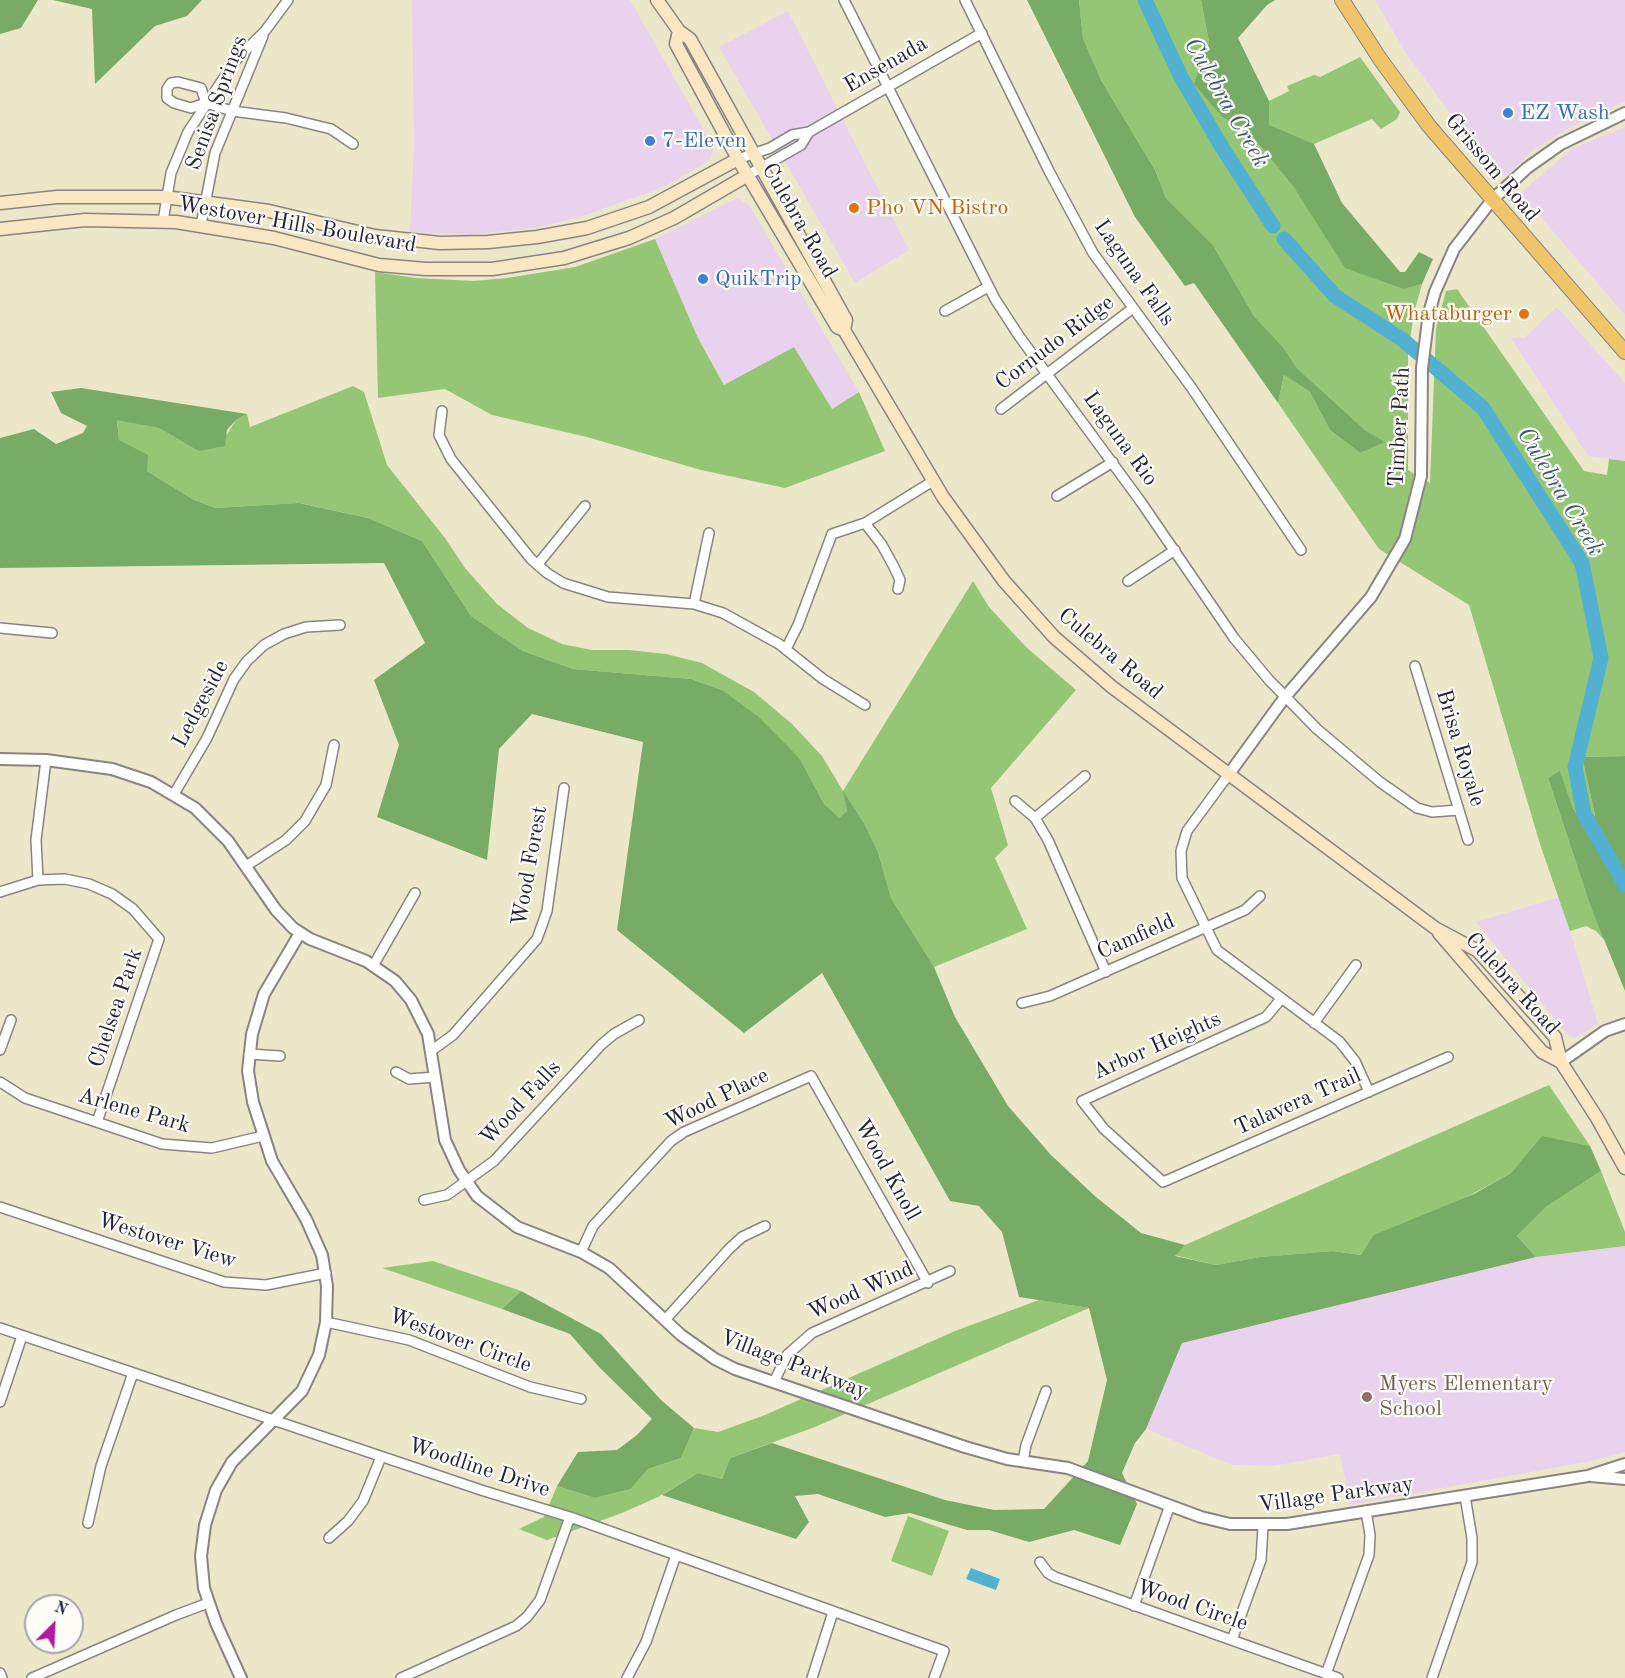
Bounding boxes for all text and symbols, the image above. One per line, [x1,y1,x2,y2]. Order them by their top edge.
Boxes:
street label: Ensenada [840,31,932,99]
street label: Senisa Springs [180,32,254,174]
water label: Culebra Creek [1177,33,1275,173]
place label: EZ Wash [1520,100,1610,126]
marker: EZ Wash [1501,106,1515,120]
street label: Grissom Road [1439,108,1545,228]
place label: 7-Eleven [662,128,747,154]
marker: 7-Eleven [643,134,657,148]
street label: Culebra Road [755,159,843,283]
street label: Westover Hills Boulevard [176,191,418,259]
place label: Pho VN Bistro [866,195,1008,221]
marker: Pho VN Bistro [847,201,861,215]
street label: Laguna Falls [1088,215,1180,331]
place label: QuikTrip [715,266,802,292]
marker: QuikTrip [696,272,710,286]
street label: Cornudo Ridge [990,290,1120,396]
place label: Whataburger [1384,301,1512,327]
marker: Whataburger [1517,307,1531,321]
street label: Timber Path [1384,366,1416,488]
street label: Laguna Rio [1077,386,1163,492]
water label: Culebra Creek [1510,422,1610,562]
street label: Culebra Road [1052,602,1168,706]
street label: Ledgeside [167,656,235,752]
street label: Brisa Royale [1430,686,1490,810]
street label: Wood Forest [506,804,554,928]
street label: Camfield [1093,908,1179,966]
street label: Culebra Road [1459,927,1565,1041]
street label: Chelsea Park [83,945,149,1071]
street label: Arbor Heights [1089,1006,1225,1086]
street label: Wood Falls [475,1055,567,1151]
street label: Talavera Trail [1231,1062,1365,1142]
street label: Wood Place [661,1063,773,1135]
street label: Arlene Park [75,1082,193,1140]
street label: Wood Knoll [848,1115,926,1225]
street label: Westover View [94,1207,240,1275]
street label: Wood Wind [804,1256,918,1326]
street label: Westover Circle [385,1303,535,1379]
street label: Village Parkway [716,1325,872,1405]
place label: Myers Elementary School [1379,1371,1553,1422]
marker: Myers Elementary School [1360,1390,1374,1404]
street label: Woodline Drive [405,1433,553,1503]
street label: Village Parkway [1257,1471,1415,1519]
street label: Wood Circle [1133,1575,1251,1637]
north arrow [24,1594,84,1654]
text: N [52,1600,69,1619]

